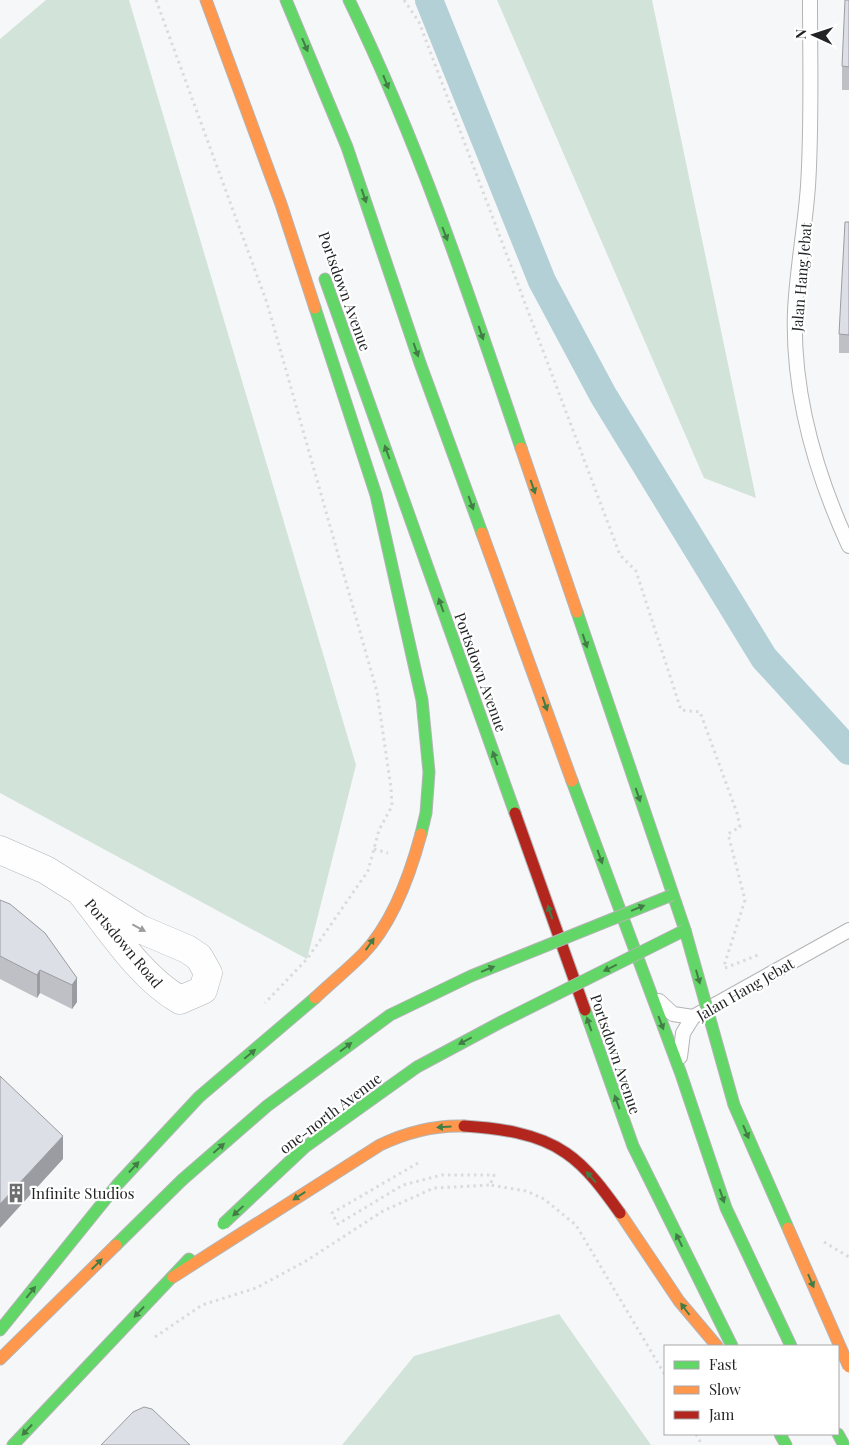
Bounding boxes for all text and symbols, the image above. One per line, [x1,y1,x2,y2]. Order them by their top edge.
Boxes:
north arrow [789,10,839,60]
text: N [791,29,810,40]
one-way arrow [301,38,309,52]
one-way arrow [382,75,390,90]
one-way arrow [361,189,368,204]
street label: Jalan Hang Jebat [786,221,816,333]
one-way arrow [442,226,449,241]
street label: Portsdown Avenue [314,229,376,353]
one-way arrow [477,326,485,341]
one-way arrow [413,343,420,358]
one-way arrow [383,444,391,459]
one-way arrow [530,480,538,495]
one-way arrow [467,496,475,511]
one-way arrow [437,597,445,612]
street label: Portsdown Avenue [450,610,512,734]
one-way arrow [582,633,590,648]
one-way arrow [541,697,549,712]
one-way arrow [491,751,499,766]
one-way arrow [634,787,642,802]
one-way arrow [596,850,604,865]
street label: Portsdown Road [81,894,167,992]
one-way arrow [546,904,553,919]
one-way arrow [631,904,646,912]
one-way arrow [132,924,146,932]
one-way arrow [365,937,375,951]
street label: Jalan Hang Jebat [692,953,798,1025]
one-way arrow [603,964,617,972]
one-way arrow [481,965,496,973]
one-way arrow [694,970,702,985]
street label: Portsdown Avenue [586,991,646,1117]
one-way arrow [657,1016,665,1030]
one-way arrow [585,1017,593,1032]
one-way arrow [458,1037,472,1045]
one-way arrow [339,1042,353,1052]
one-way arrow [244,1048,257,1059]
street label: one-north Avenue [275,1068,385,1158]
one-way arrow [613,1094,621,1109]
one-way arrow [435,1123,451,1131]
one-way arrow [742,1125,750,1139]
one-way arrow [213,1143,225,1154]
one-way arrow [128,1161,140,1173]
one-way arrow [585,1172,597,1184]
building icon: Infinite Studios [5,1182,27,1204]
place label: Infinite Studios [31,1183,135,1203]
one-way arrow [719,1188,726,1203]
one-way arrow [292,1191,306,1200]
one-way arrow [232,1205,244,1217]
one-way arrow [675,1233,683,1247]
one-way arrow [91,1258,103,1270]
one-way arrow [807,1274,815,1288]
one-way arrow [25,1286,36,1299]
one-way arrow [680,1302,690,1316]
one-way arrow [133,1306,145,1318]
legend [664,1345,839,1435]
text: Fast [709,1354,738,1374]
text: Slow [709,1379,741,1399]
text: Jam [708,1404,735,1424]
one-way arrow [21,1424,33,1436]

